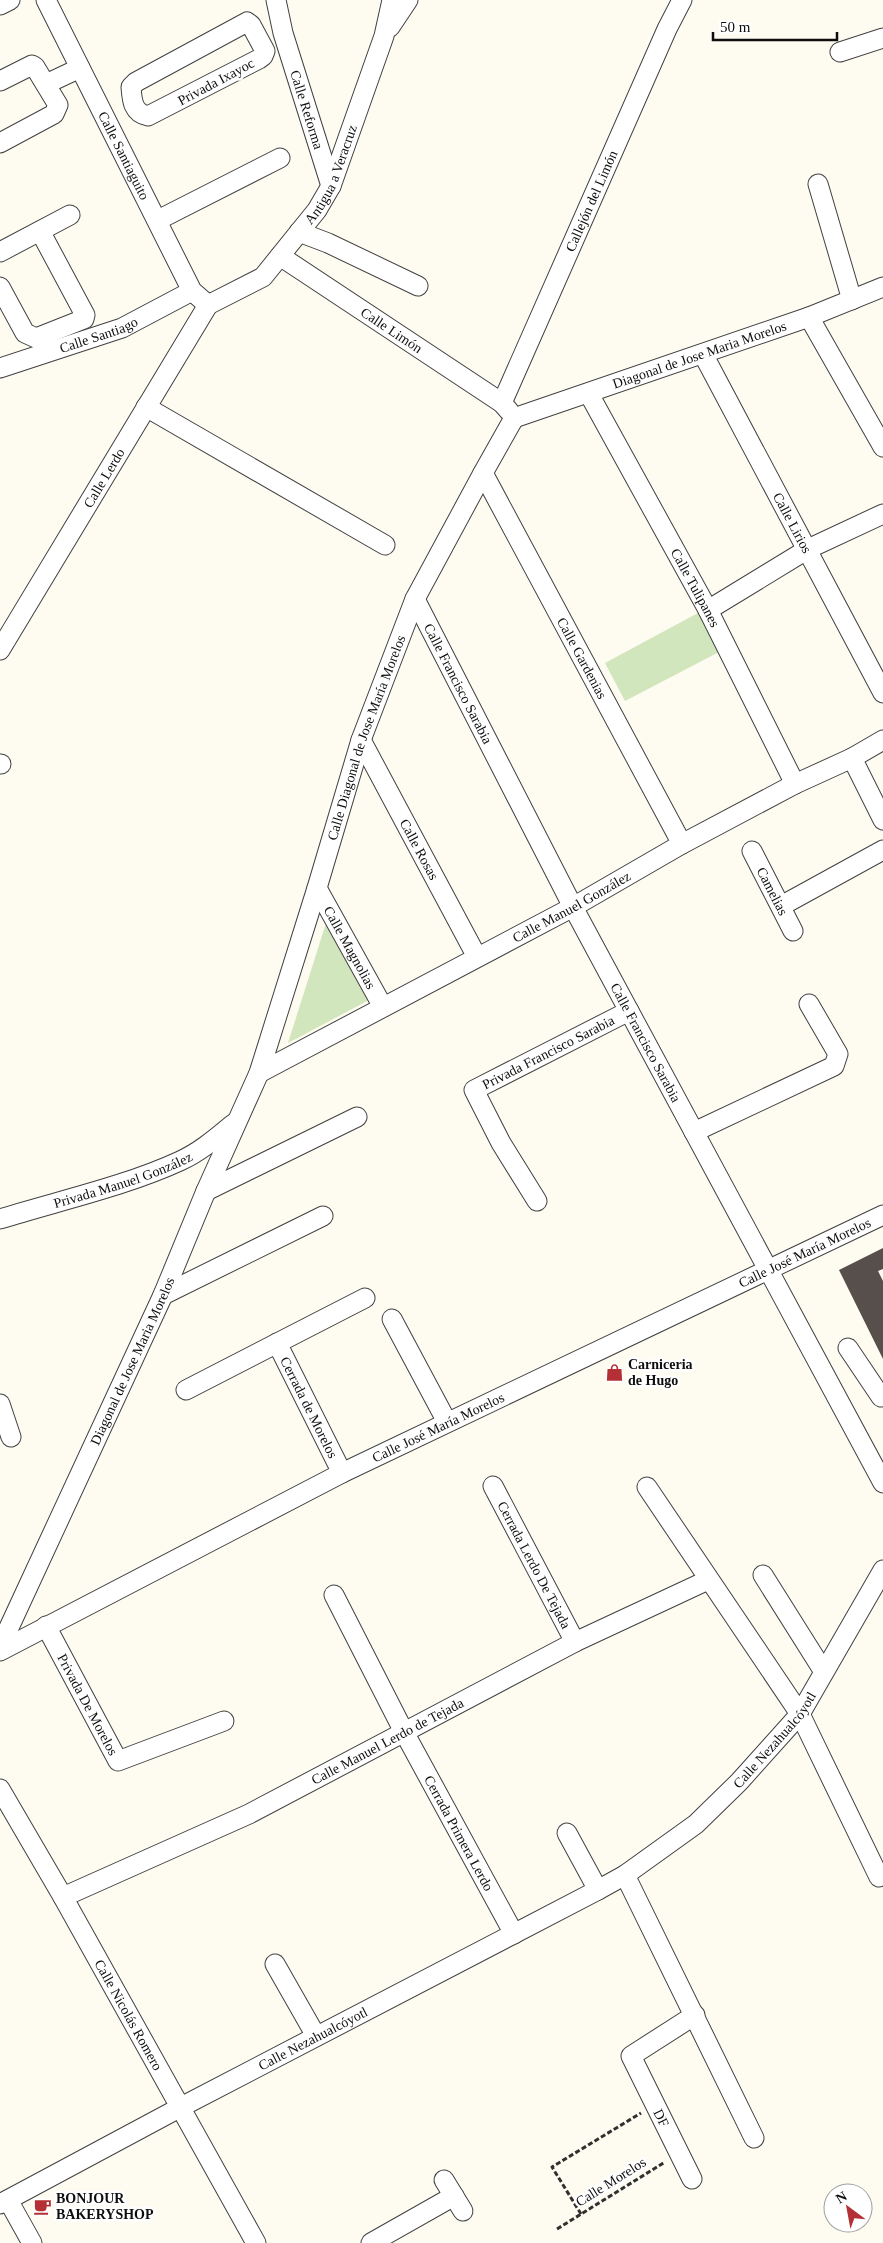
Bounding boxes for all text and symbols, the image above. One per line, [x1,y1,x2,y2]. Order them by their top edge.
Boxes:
scale bar [713,10,837,42]
text: 50 m [720,19,751,35]
street label: Privada Ixayoc [175,56,257,108]
street label: Calle Reforma [288,68,327,152]
street label: Calle Santiaguito [96,109,152,202]
street label: Antigua a Veracruz [301,123,360,227]
street label: Callejón del Limón [562,148,620,254]
street label: Calle Limón [358,304,425,356]
street label: Calle Santiago [57,314,140,356]
street label: Diagonal de Jose Maria Morelos [611,318,788,391]
street label: Calle Lerdo [80,446,127,510]
street label: Calle Lirios [770,490,815,556]
street label: Calle Tulipanes [668,546,723,630]
street label: Calle Gardenias [554,615,610,701]
street label: Calle Francisco Sarabia [421,621,496,747]
street label: Calle Diagonal de Jose María Morelos [324,633,408,842]
street label: Calle Rosas [397,816,442,882]
street label: Camelias [754,864,791,918]
street label: Calle Manuel González [510,868,633,945]
street label: Calle Magnolias [321,904,379,991]
street label: Calle Francisco Sarabia [608,980,684,1105]
street label: Privada Francisco Sarabia [480,1012,617,1092]
street label: Privada Manuel González [52,1149,195,1211]
street label: Calle José María Morelos [736,1215,873,1290]
street label: Diagonal de Jose Maria Morelos [87,1275,177,1447]
street label: Cerrada de Morelos [278,1354,341,1461]
place label: Carniceria de Hugo [628,1357,693,1388]
shop icon: Carniceria de Hugo [604,1362,624,1382]
street label: Calle José María Morelos [370,1389,506,1465]
street label: Cerrada Lerdo De Tejada [495,1499,574,1632]
street label: Privada De Morelos [55,1651,121,1758]
street label: Calle Nezahualcóyotl [730,1689,819,1791]
street label: Calle Manuel Lerdo de Tejada [309,1694,467,1787]
street label: Cerrada Primera Lerdo [422,1773,497,1893]
street label: Calle Nicolás Romero [92,1957,166,2073]
street label: Calle Nezahualcóyotl [256,2004,370,2073]
street label: DF [650,2107,672,2130]
street label: Calle Morelos [573,2155,649,2209]
north arrow [823,2183,873,2233]
text: N [833,2188,850,2206]
place label: BONJOUR BAKERYSHOP [56,2191,154,2222]
cafe icon: BONJOUR BAKERYSHOP [32,2196,52,2216]

